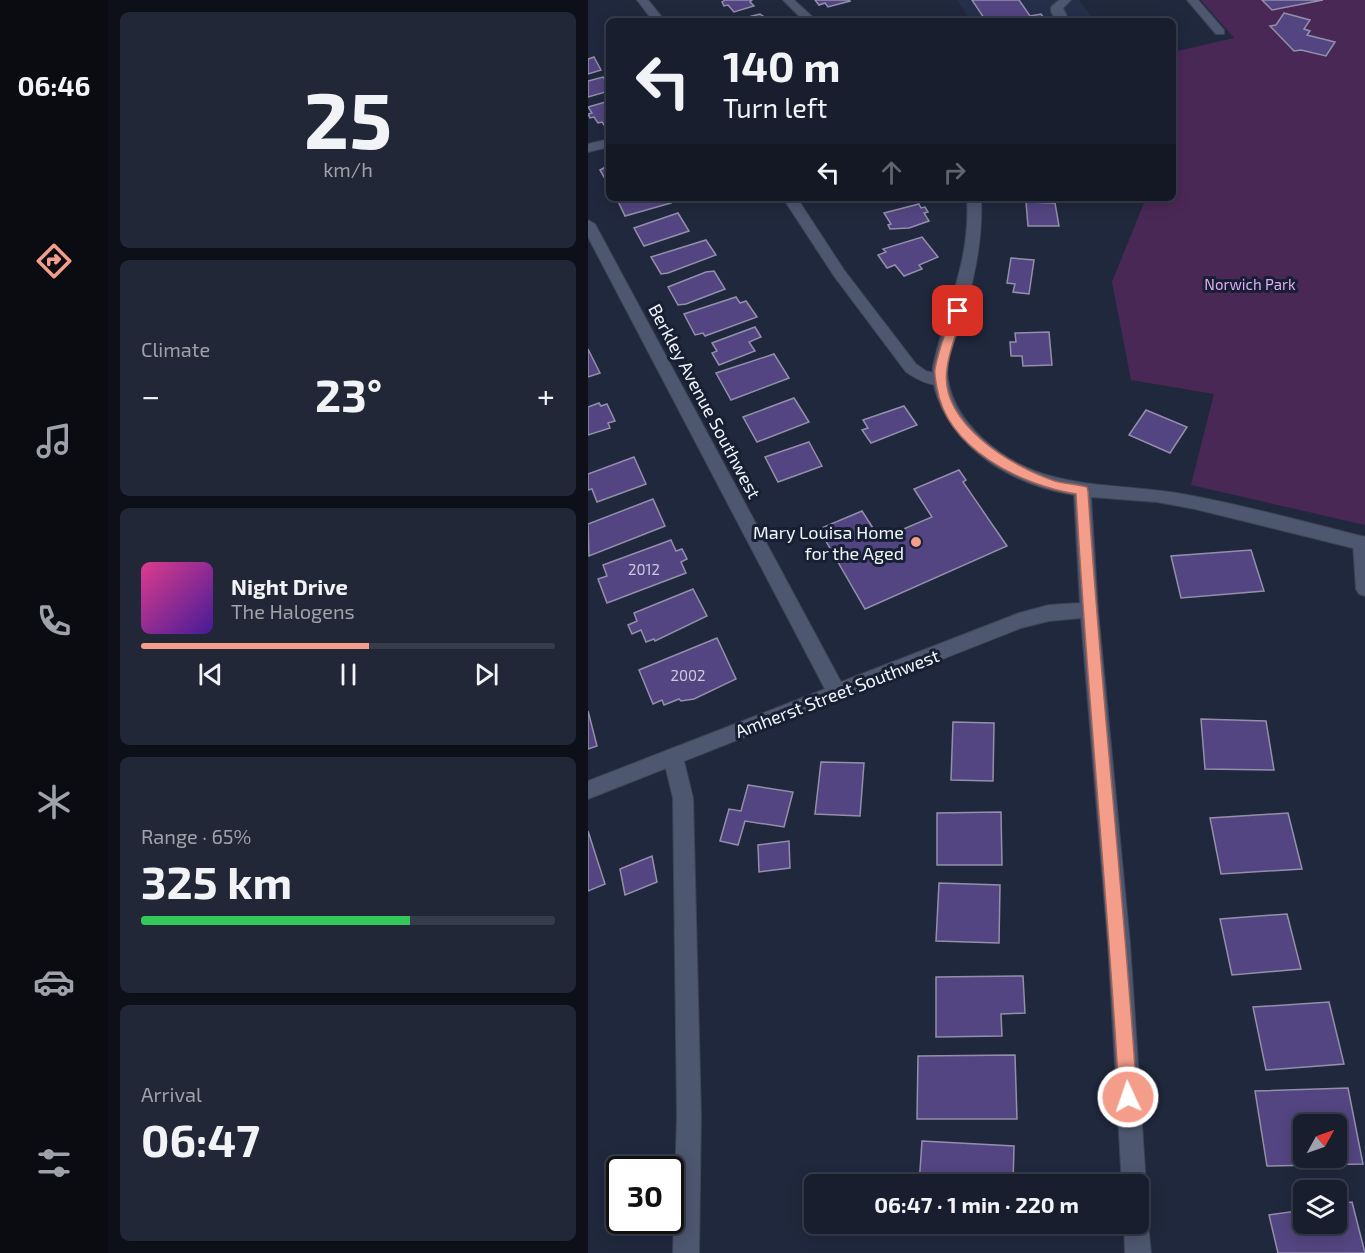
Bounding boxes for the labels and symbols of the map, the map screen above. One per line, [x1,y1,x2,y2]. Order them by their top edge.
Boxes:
park label: Norwich Park [1204,275,1296,293]
pin [932,285,983,336]
street label: Berkley Avenue Southwest [644,300,766,502]
place label: Mary Louisa Home for the Aged [753,521,904,564]
marker: Mary Louisa Home for the Aged [909,535,923,549]
house number: 2012 [628,560,660,578]
street label: Amherst Street Southwest [732,644,942,742]
house number: 2002 [671,666,705,684]
position arrow [1096,1065,1160,1129]
north arrow [1293,1114,1347,1168]
speed limit sign: 30 [606,1156,684,1234]

